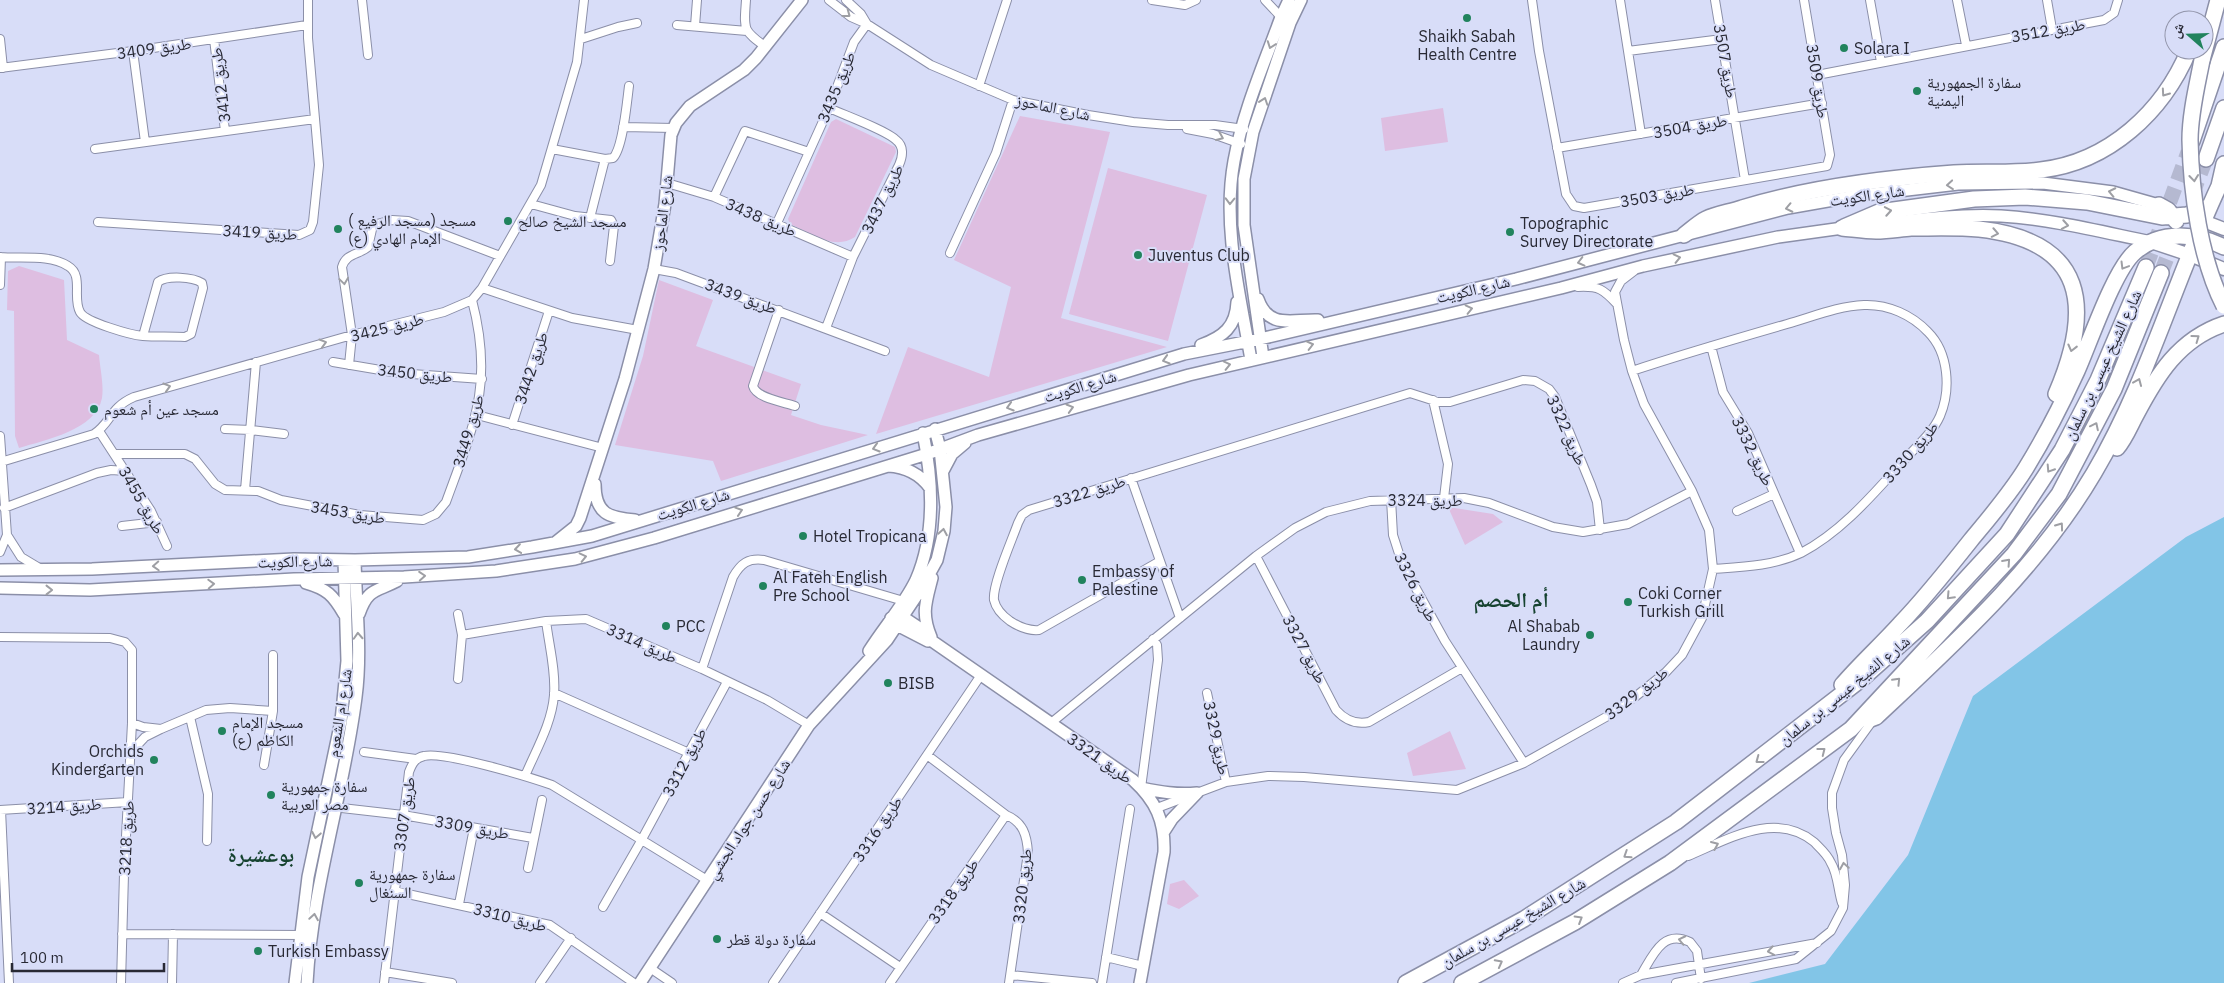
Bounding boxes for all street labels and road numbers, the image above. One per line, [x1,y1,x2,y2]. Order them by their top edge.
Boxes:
street label: طريق 3512 [2009,14,2087,47]
street label: طريق 3507 [1709,22,1742,100]
street label: طريق 3409 [115,33,193,64]
street label: طريق 3509 [1801,42,1834,120]
street label: طريق 3412 [206,46,235,123]
street label: طريق 3435 [813,48,860,126]
street label: شارع الماحوز [1013,89,1092,126]
street label: طريق 3504 [1651,110,1729,143]
street label: طريق 3437 [857,161,908,238]
street label: شارع الماحوز [647,174,678,253]
street label: طريق 3503 [1618,179,1696,212]
street label: شارع الكويت [1829,180,1906,211]
street label: طريق 3438 [722,193,799,242]
street label: طريق 3419 [222,220,298,245]
street label: شارع الكويت [1434,271,1512,308]
street label: طريق 3439 [702,274,780,319]
street label: شارع الشيخ عيسى بن سلمان [2058,287,2147,444]
street label: طريق 3425 [348,308,426,347]
street label: طريق 3442 [510,329,553,407]
street label: طريق 3450 [377,359,453,388]
street label: شارع الكويت [1041,366,1119,407]
street label: طريق 3449 [448,392,489,470]
street label: طريق 3322 [1542,392,1591,469]
street label: طريق 3332 [1727,413,1778,490]
street label: طريق 3330 [1878,417,1943,488]
street label: طريق 3455 [114,463,169,538]
street label: طريق 3322 [1050,470,1128,512]
street label: شارع الكويت [654,484,732,525]
street label: طريق 3324 [1388,490,1462,511]
street label: طريق 3453 [309,496,387,529]
street label: طريق 3326 [1389,549,1442,625]
street label: شارع الكويت [257,550,333,573]
street label: طريق 3327 [1278,611,1331,687]
street label: طريق 3314 [603,619,680,668]
street label: شارع الشيخ عيسى بن سلمان [1774,631,1914,750]
street label: طريق 3329 [1600,662,1672,725]
street label: شارع ام الشعوم [322,667,357,759]
street label: طريق 3329 [1198,699,1235,777]
street label: طريق 3312 [658,724,711,800]
street label: طريق 3321 [1063,728,1136,789]
street label: شارع حسن جواد الجشي [702,755,797,885]
street label: طريق 3307 [389,775,420,853]
street label: طريق 3316 [848,792,907,866]
street label: طريق 3214 [26,793,102,820]
street label: طريق 3218 [114,800,139,876]
street label: طريق 3309 [433,811,511,844]
street label: طريق 3320 [1008,848,1037,924]
street label: طريق 3318 [923,855,984,928]
street label: شارع الشيخ عيسى بن سلمان [1437,872,1589,972]
street label: طريق 3310 [471,898,549,937]

